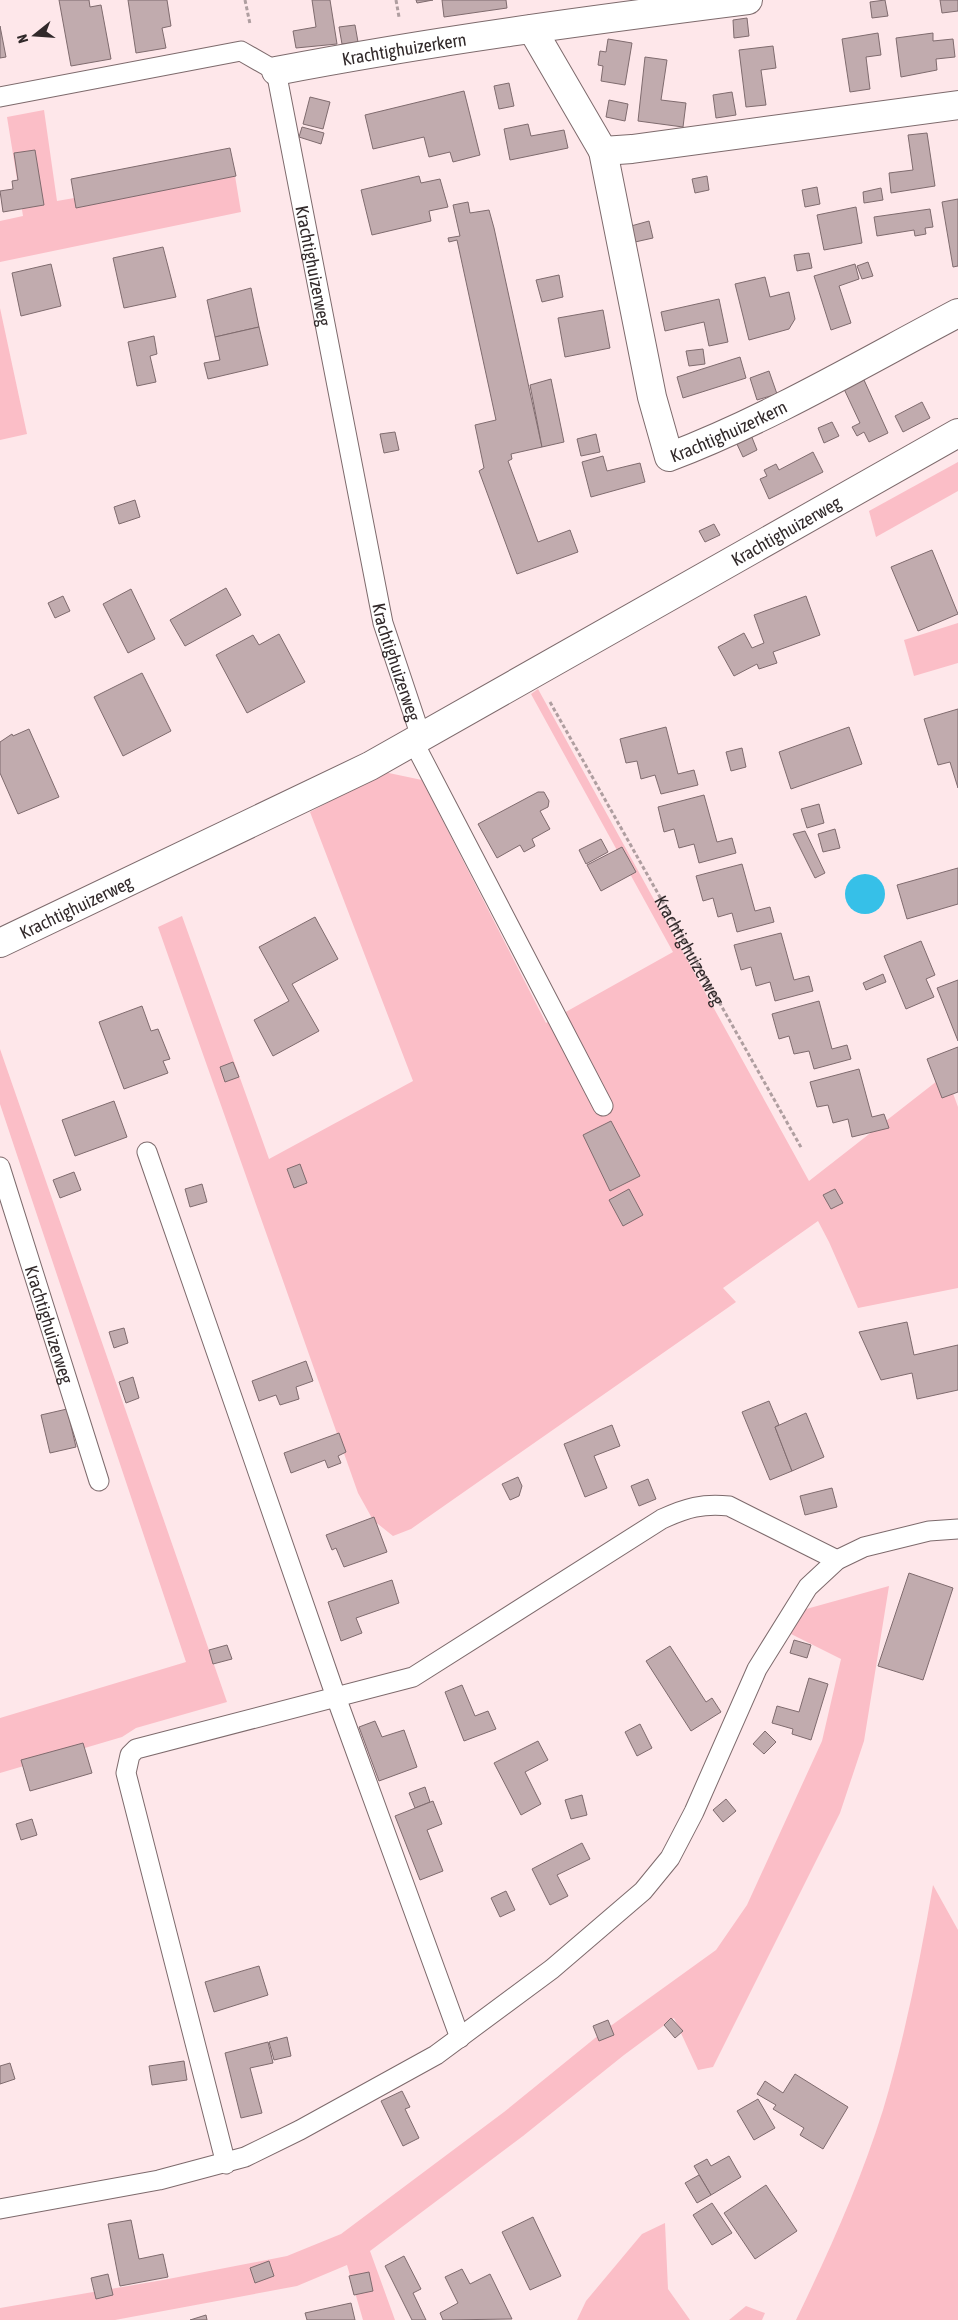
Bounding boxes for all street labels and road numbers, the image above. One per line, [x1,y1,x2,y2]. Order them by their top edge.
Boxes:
street label: Krachtighuizerkern [340,28,468,69]
street label: Krachtighuizerweg [292,204,336,328]
street label: Krachtighuizerkern [667,395,790,466]
street label: Krachtighuizerweg [727,491,845,570]
street label: Krachtighuizerweg [369,601,425,724]
street label: Krachtighuizerweg [16,871,136,943]
street label: Krachtighuizerweg [651,892,729,1009]
street label: Krachtighuizerweg [21,1263,78,1386]

